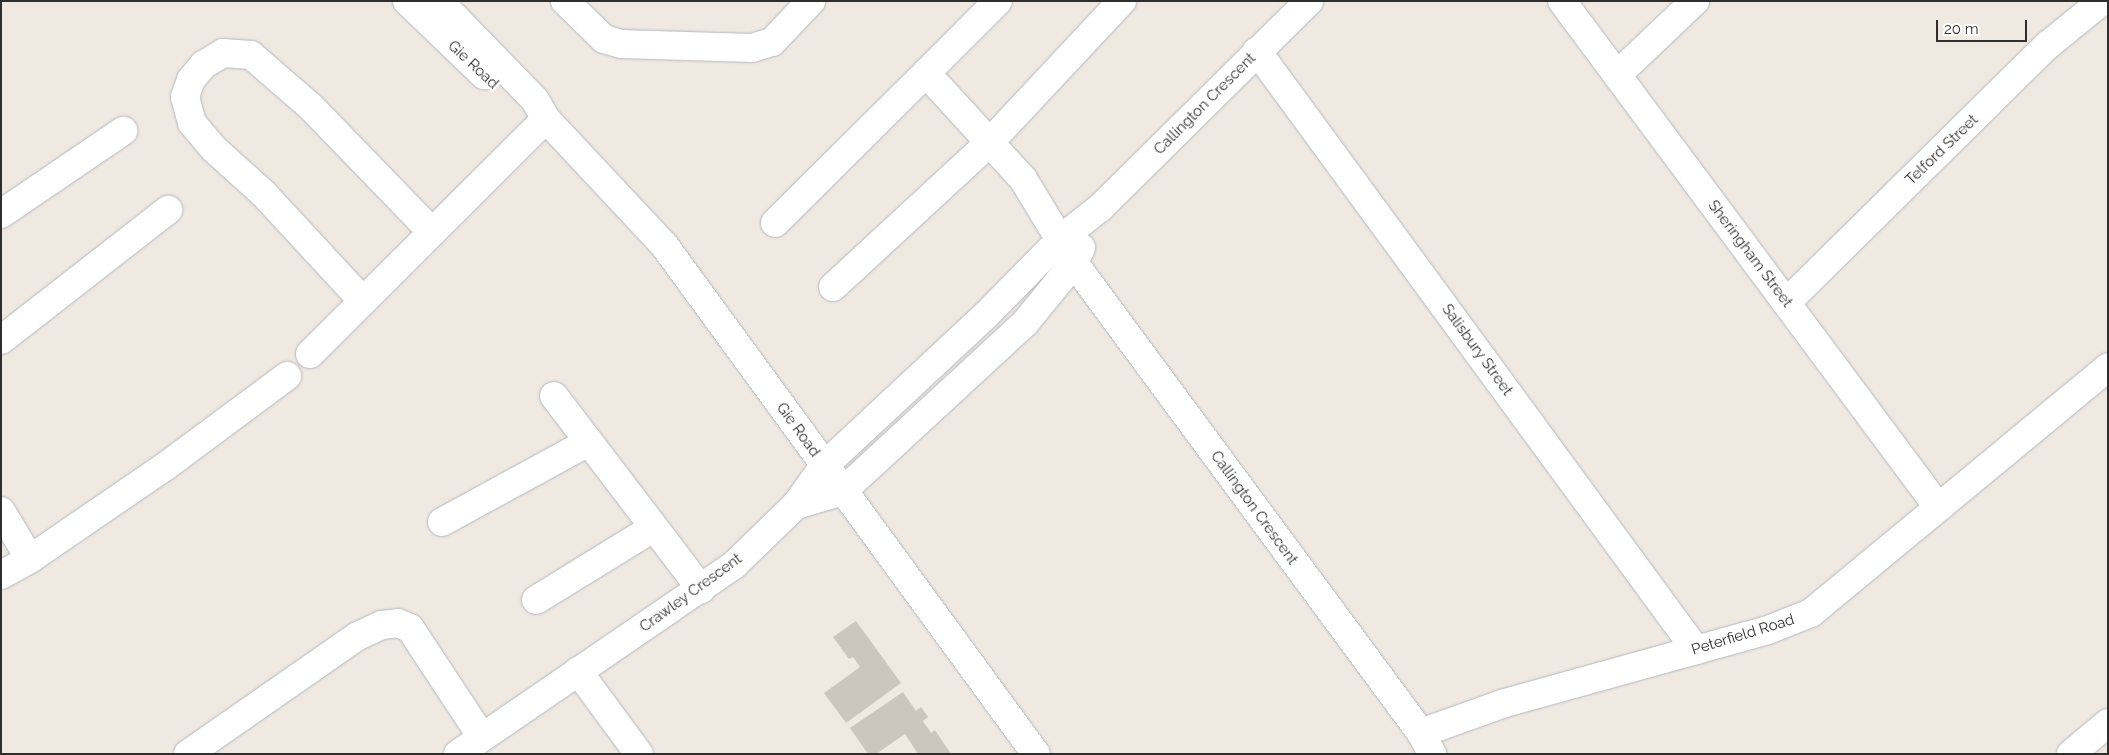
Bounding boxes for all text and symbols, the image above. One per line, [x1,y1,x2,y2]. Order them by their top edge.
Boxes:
scale bar [1939,10,2030,42]
text: 20 m [1944,20,1979,38]
street label: Gie Road [444,37,502,93]
street label: Callington Crescent [1150,49,1260,159]
street label: Telford Street [1902,111,1982,189]
street label: Sheringham Street [1704,197,1796,311]
street label: Salisbury Street [1438,301,1516,399]
street label: Gie Road [772,399,824,461]
street label: Callington Crescent [1207,448,1301,568]
street label: Crawley Crescent [636,550,746,636]
street label: Peterfield Road [1689,611,1797,659]

